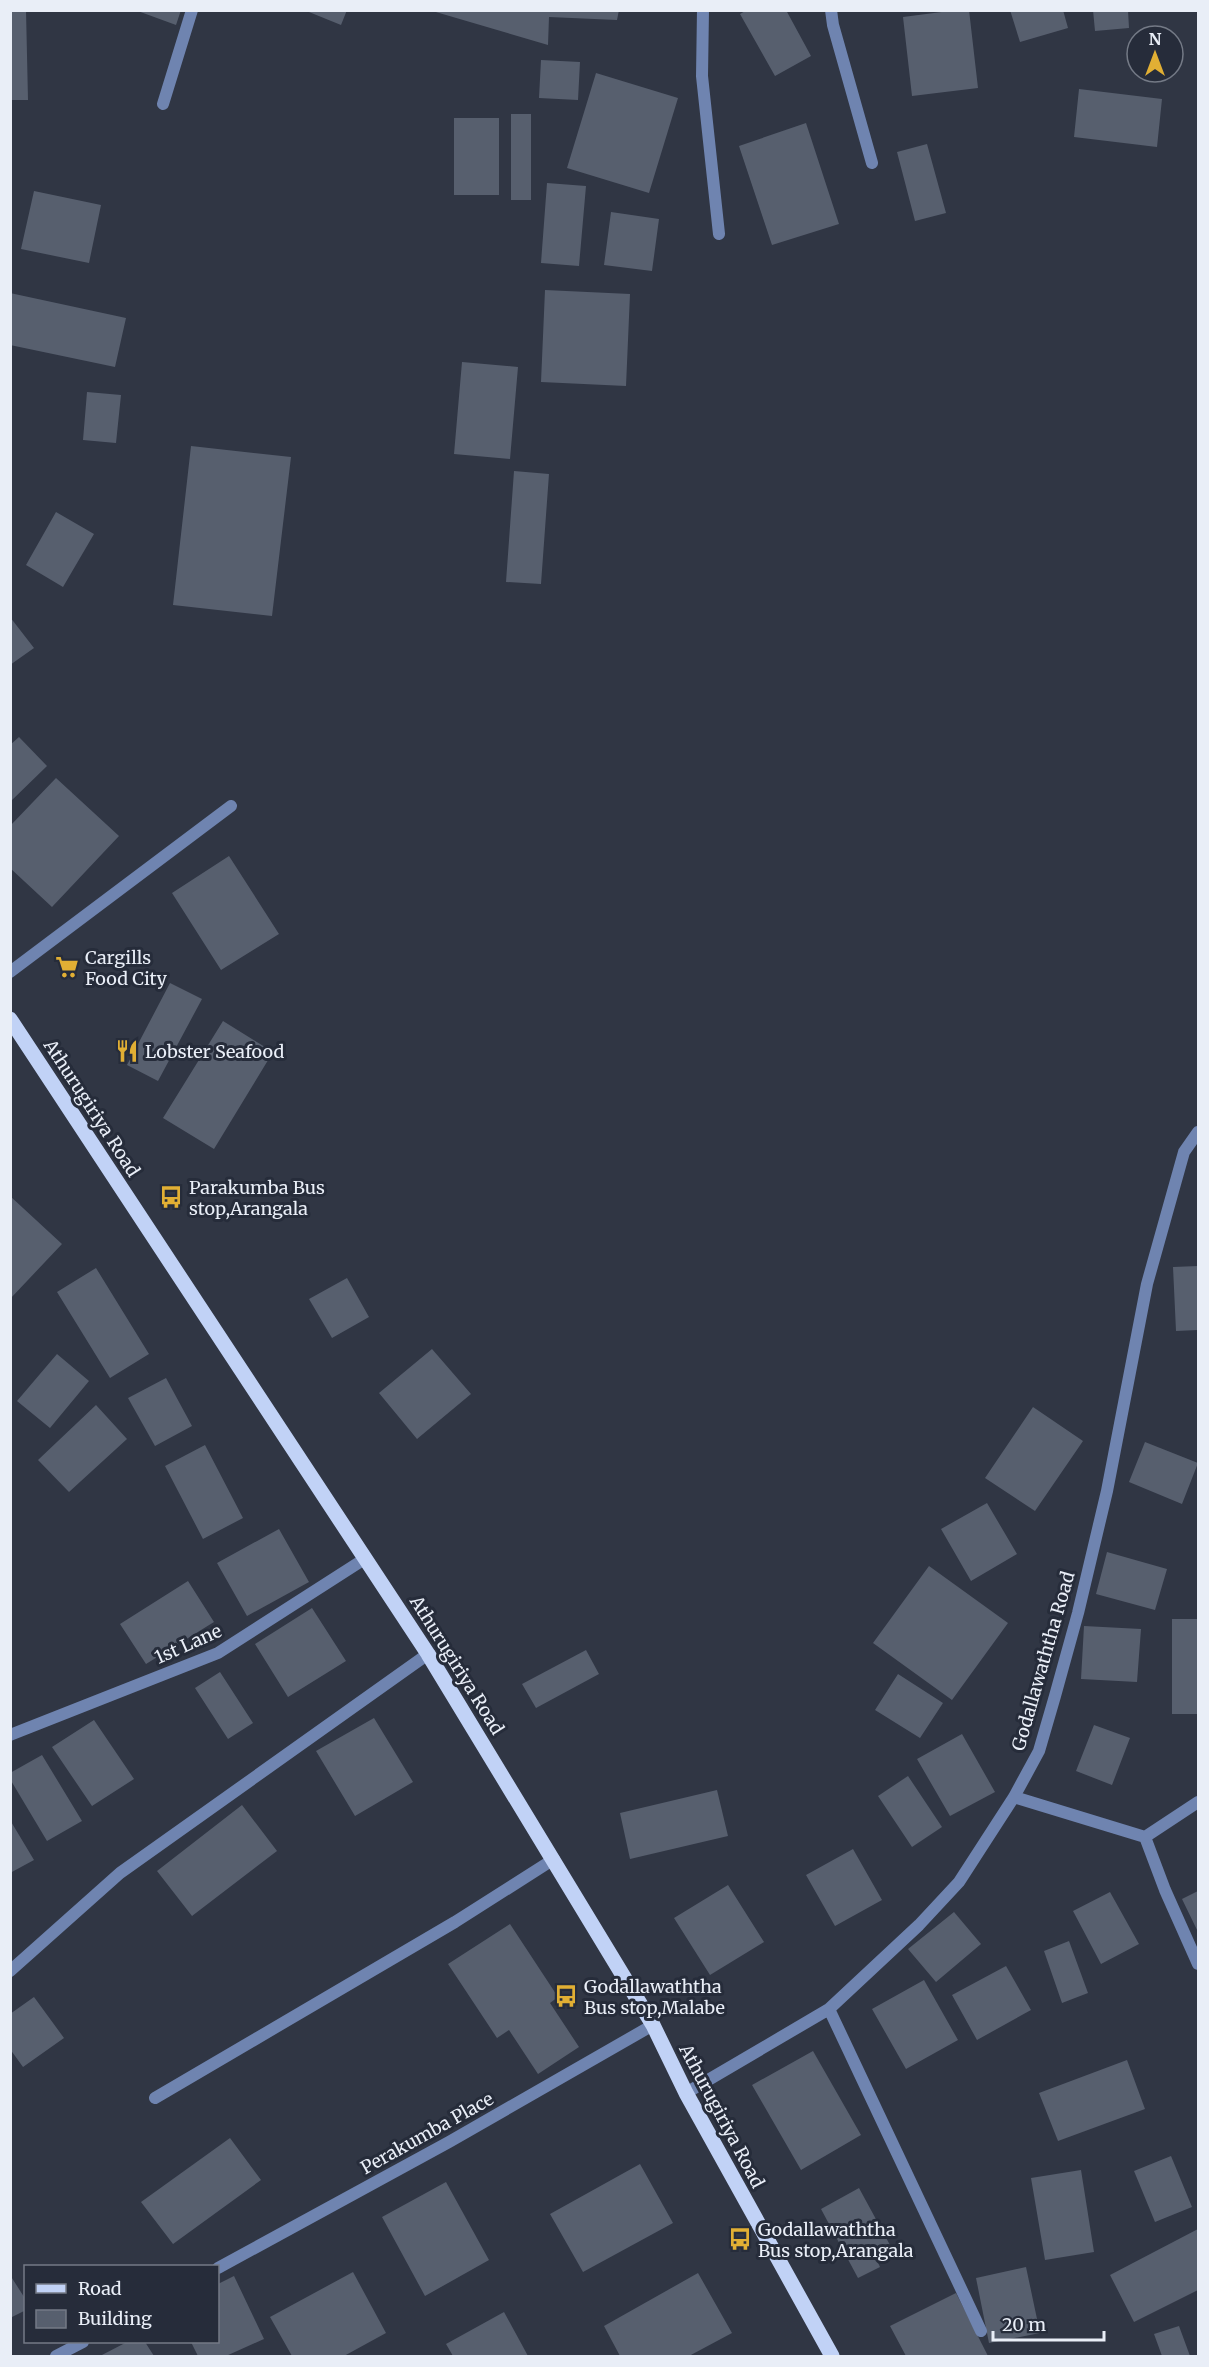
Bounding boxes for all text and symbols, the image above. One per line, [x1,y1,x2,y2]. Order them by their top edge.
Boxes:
north arrow [1125,24,1185,84]
text: N [1149,29,1162,49]
place label: Cargills Food City [85,946,168,990]
supermarket icon: Cargills Food City [54,954,80,980]
street label: Athurugiriya Road [38,1034,145,1181]
restaurant icon: Lobster Seafood [114,1038,140,1064]
place label: Lobster Seafood [145,1040,284,1063]
place label: Parakumba Bus stop,Arangala [189,1176,325,1220]
bus stop icon: Parakumba Bus stop,Arangala [158,1184,184,1210]
street label: Godallawaththa Road [1006,1569,1080,1753]
street label: Athurugiriya Road [404,1590,509,1739]
street label: 1st Lane [151,1619,225,1669]
place label: Godallawaththa Bus stop,Malabe [584,1975,725,2019]
bus stop icon: Godallawaththa Bus stop,Malabe [553,1983,579,2009]
street label: Athurugiriya Road [674,2039,770,2192]
street label: Perakumba Place [357,2087,497,2179]
place label: Godallawaththa Bus stop,Arangala [758,2218,914,2262]
bus stop icon: Godallawaththa Bus stop,Arangala [727,2226,753,2252]
legend [24,2265,219,2343]
text: Road [78,2277,122,2300]
scale bar [993,2304,1104,2342]
text: Building [78,2307,152,2330]
text: 20 m [1002,2313,1046,2336]

